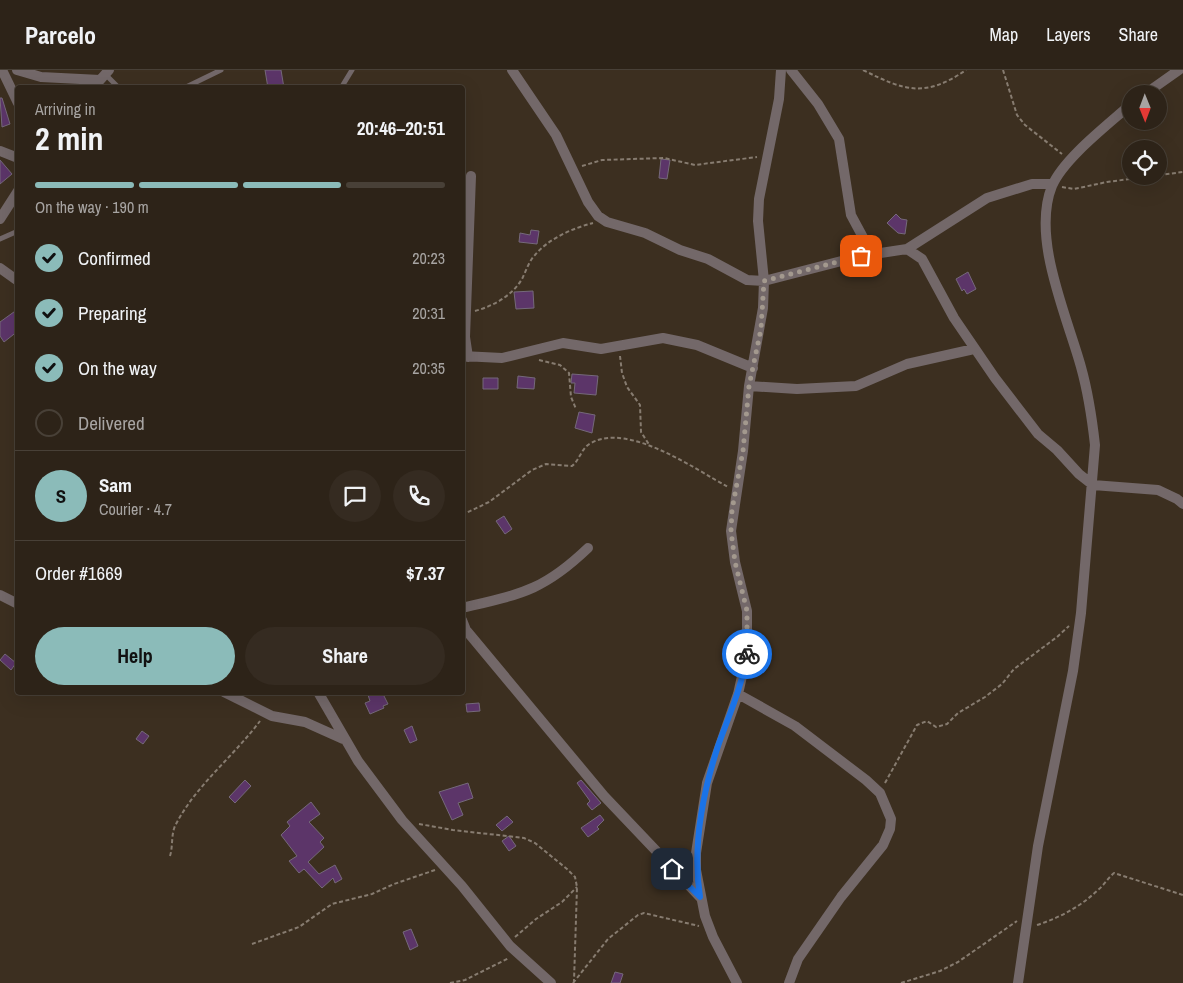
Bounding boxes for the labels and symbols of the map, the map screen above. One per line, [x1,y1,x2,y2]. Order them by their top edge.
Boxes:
north arrow [1122,85,1168,130]
pin [840,235,882,277]
courier [722,629,772,679]
pin [651,848,693,890]

